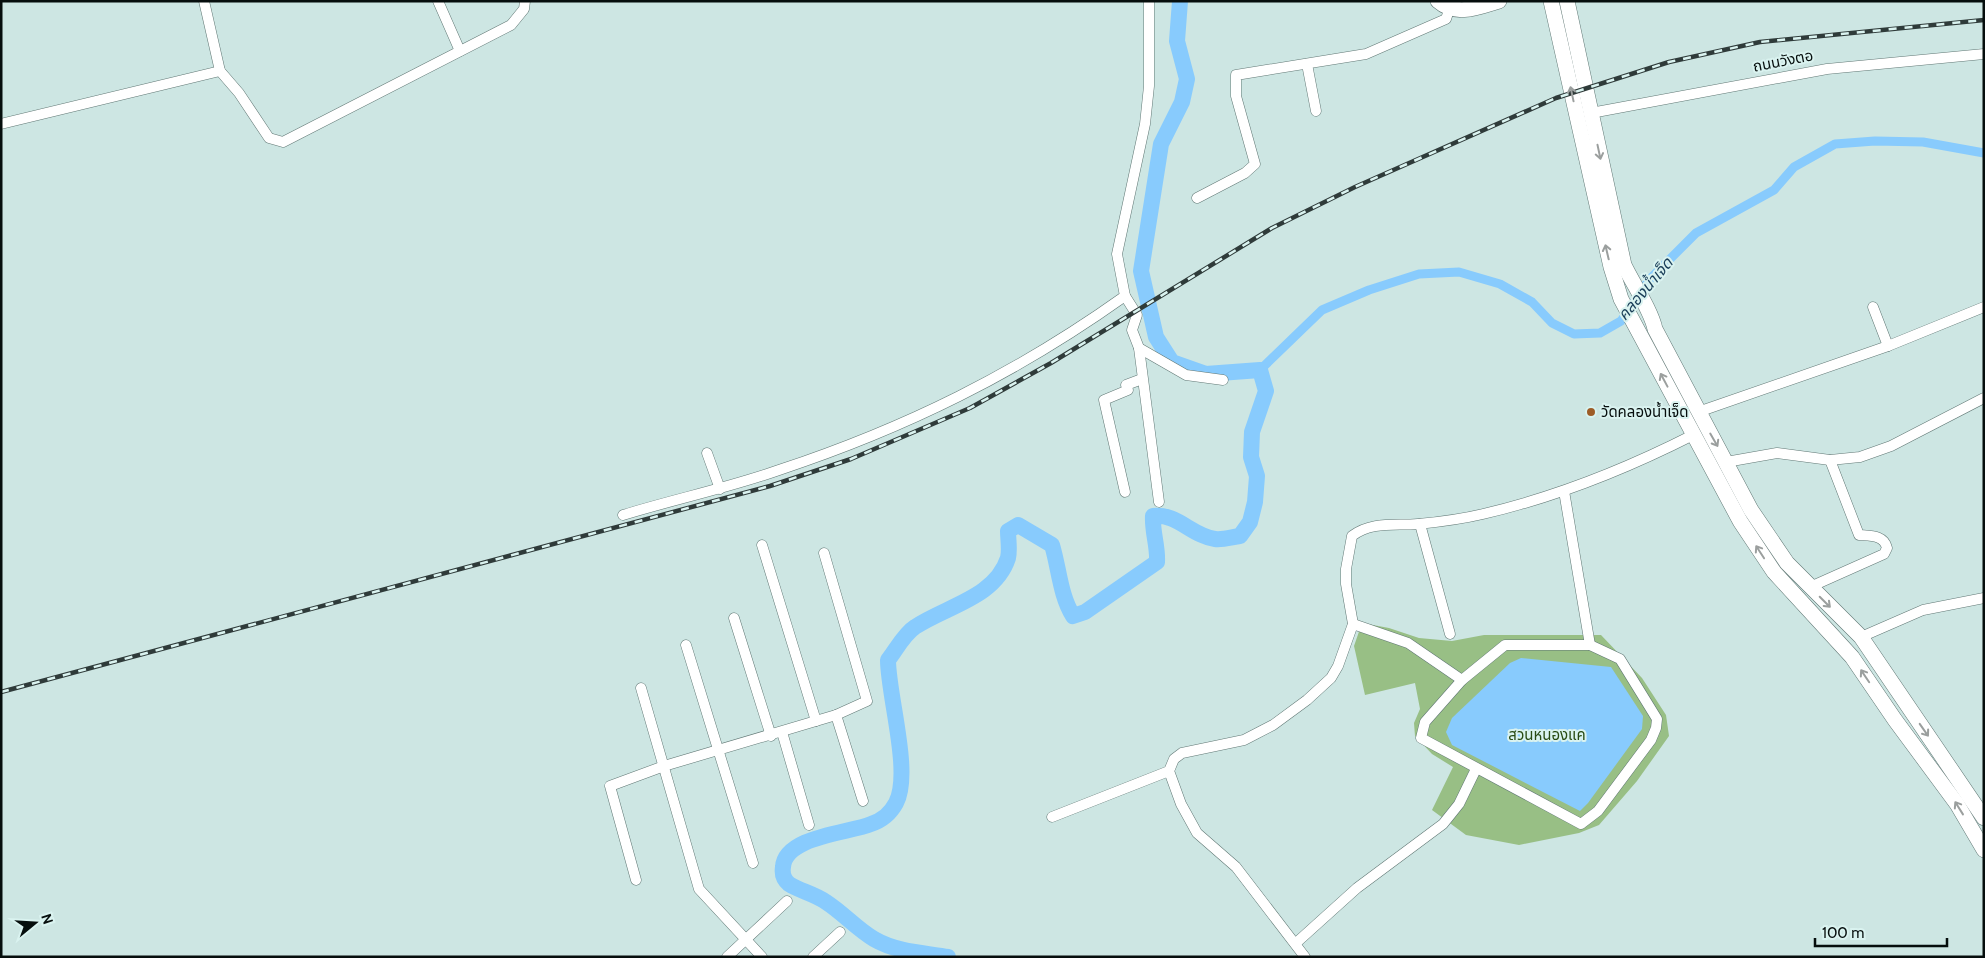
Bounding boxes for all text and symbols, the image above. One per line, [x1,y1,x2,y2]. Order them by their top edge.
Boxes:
street label: ถนนวังตอ [1751,46,1815,76]
one-way arrow [1567,86,1576,102]
one-way arrow [1595,143,1604,159]
one-way arrow [1602,245,1611,261]
water label: คลองน้ำเจ็ด [1612,252,1677,324]
one-way arrow [1659,372,1669,387]
place label: วัดคลองน้ำเจ็ด [1601,401,1689,421]
marker: วัดคลองน้ำเจ็ด [1585,406,1597,418]
one-way arrow [1709,433,1719,447]
one-way arrow [1755,545,1765,559]
one-way arrow [1819,596,1831,608]
one-way arrow [1860,669,1870,683]
one-way arrow [1919,723,1929,737]
park label: สวนหนองแค [1508,726,1586,744]
one-way arrow [1954,801,1964,815]
north arrow [10,898,60,948]
text: N [37,911,57,926]
scale bar [1815,916,1948,948]
text: 100 m [1822,924,1864,942]

